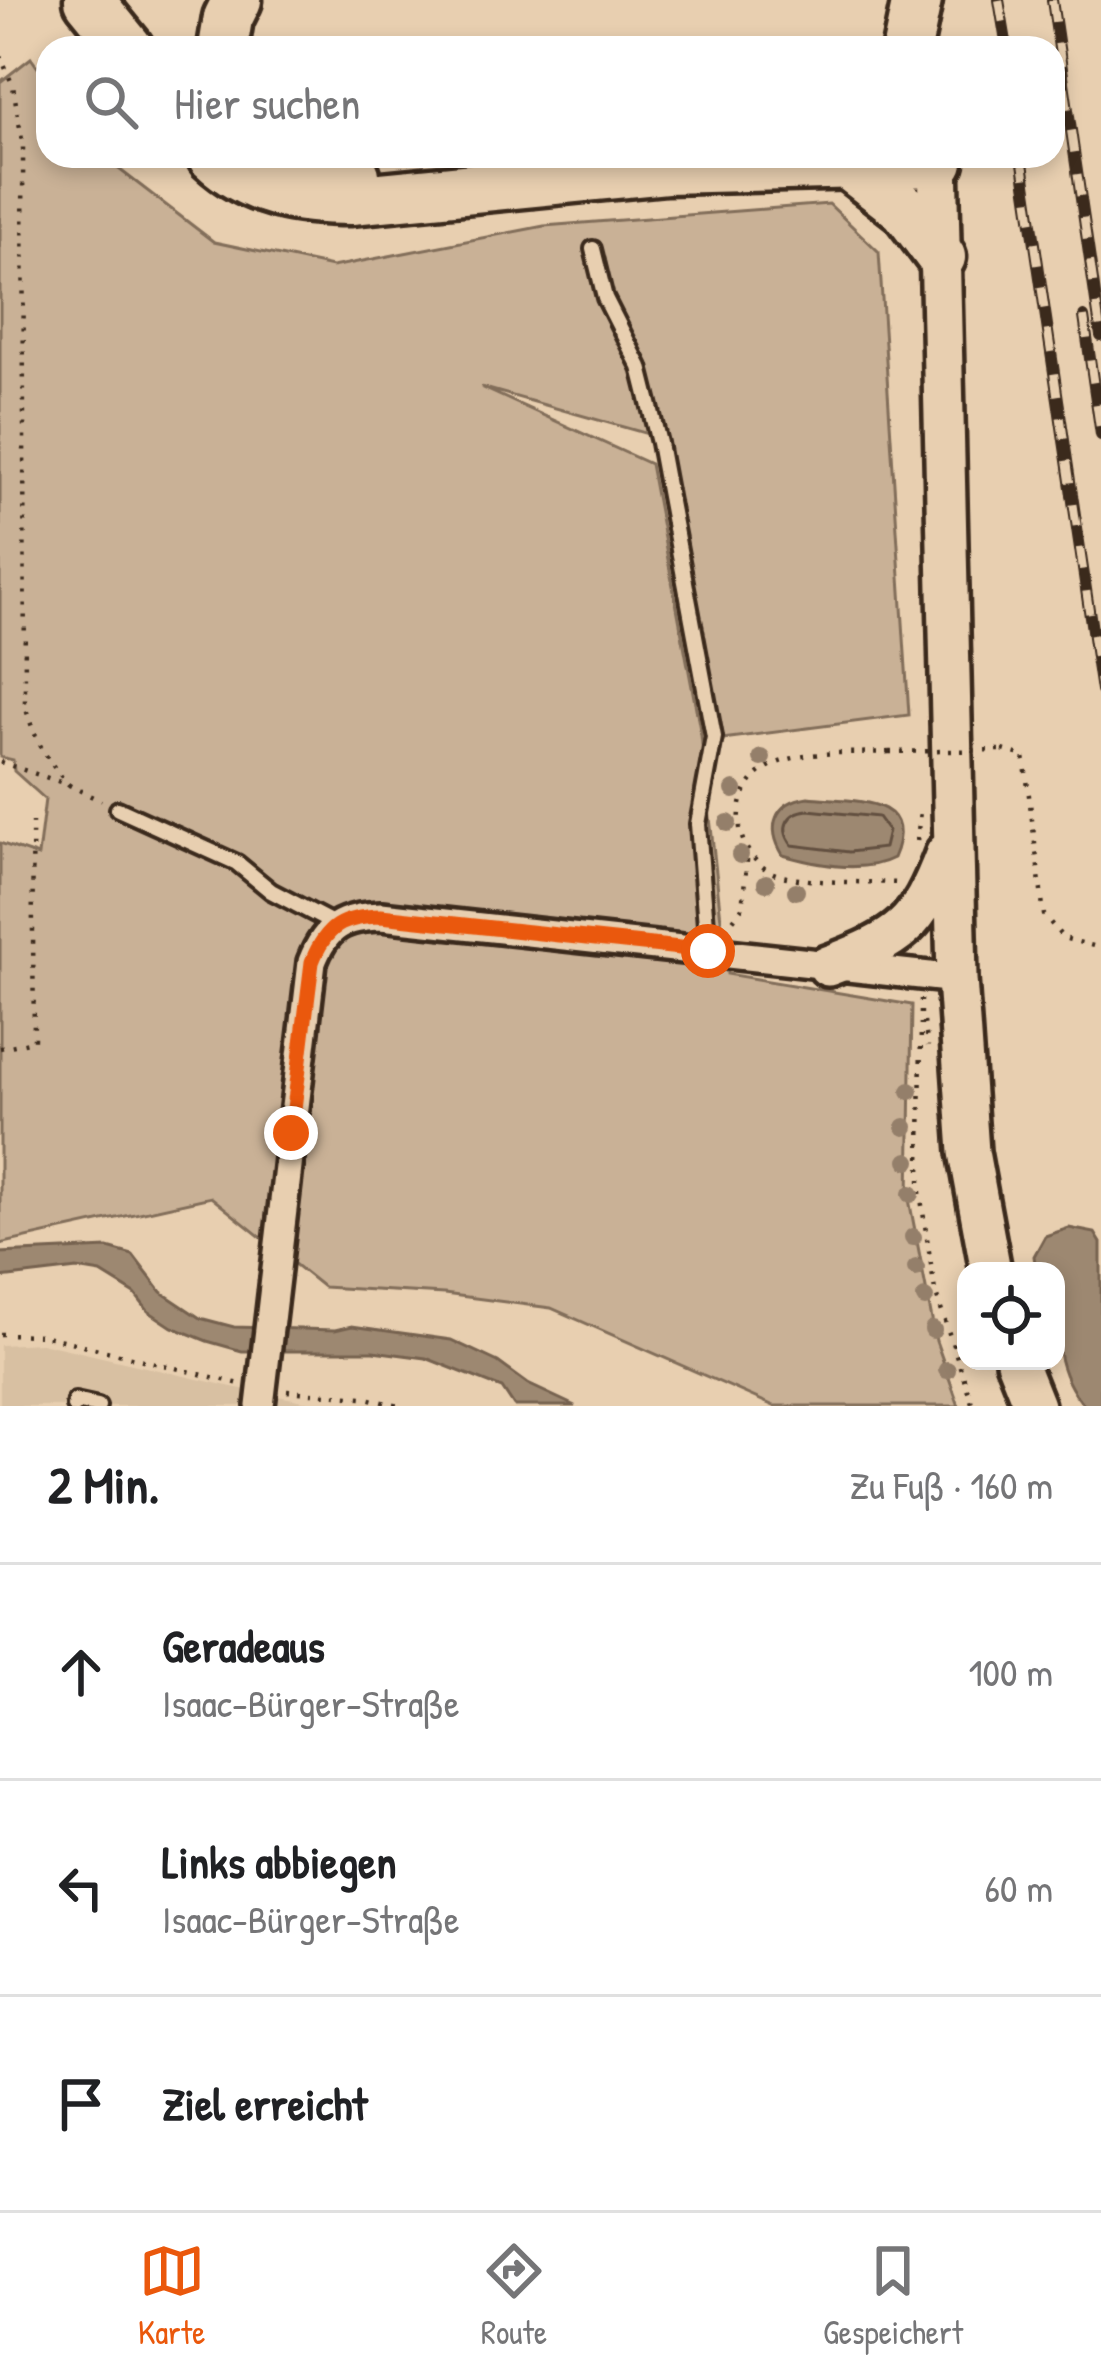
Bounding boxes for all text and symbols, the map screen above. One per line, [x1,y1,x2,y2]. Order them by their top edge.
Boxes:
search box [36,36,1065,168]
icon: search [78,69,144,135]
text: Hier suchen [174,72,361,133]
route start [681,924,735,978]
route end [264,1106,318,1160]
map controls [957,1262,1065,1370]
button: locate [957,1262,1065,1370]
text: 2 Min. [48,1450,159,1519]
text: Zu Fuß · 160 m [849,1458,1053,1511]
text: Geradeaus [162,1615,325,1676]
icon: ahead [48,1639,114,1705]
text: 100 m [968,1645,1053,1698]
text: Isaac-Bürger-Straße [162,1676,459,1729]
text: Links abbiegen [162,1831,397,1892]
icon: left [48,1855,114,1921]
text: 60 m [984,1861,1053,1914]
text: Isaac-Bürger-Straße [162,1892,459,1945]
icon: arrive [48,2071,114,2137]
text: Ziel erreicht [162,2073,368,2134]
tab: Karte [138,2238,205,2354]
tab: Route [481,2238,547,2354]
tab: Gespeichert [823,2238,963,2354]

